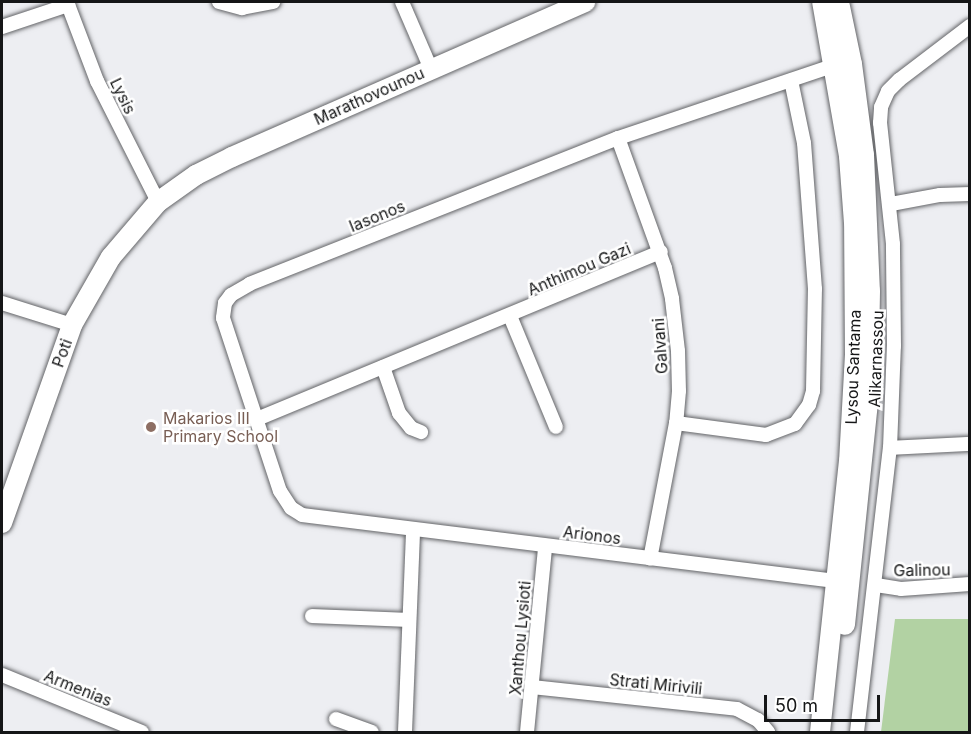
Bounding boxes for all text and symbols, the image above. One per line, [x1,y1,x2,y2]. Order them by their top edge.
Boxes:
street label: Marathovounou [311,63,427,129]
street label: Lysis [106,75,140,117]
street label: Iasonos [346,196,408,236]
street label: Anthimou Gazi [524,239,634,299]
street label: Lysou Santama [841,309,865,425]
street label: Alikarnassou [865,310,887,408]
street label: Galvani [648,317,672,375]
street label: Poti [48,336,76,370]
place label: Makarios III Primary School [163,408,278,446]
marker: Makarios III Primary School [144,420,158,434]
street label: Arionos [562,522,622,548]
street label: Galinou [893,560,951,580]
street label: Xanthou Lysioti [505,580,535,696]
street label: Armenias [41,666,115,710]
street label: Strati Mirivili [609,670,703,698]
scale bar [767,683,882,721]
text: 50 m [775,695,818,716]

